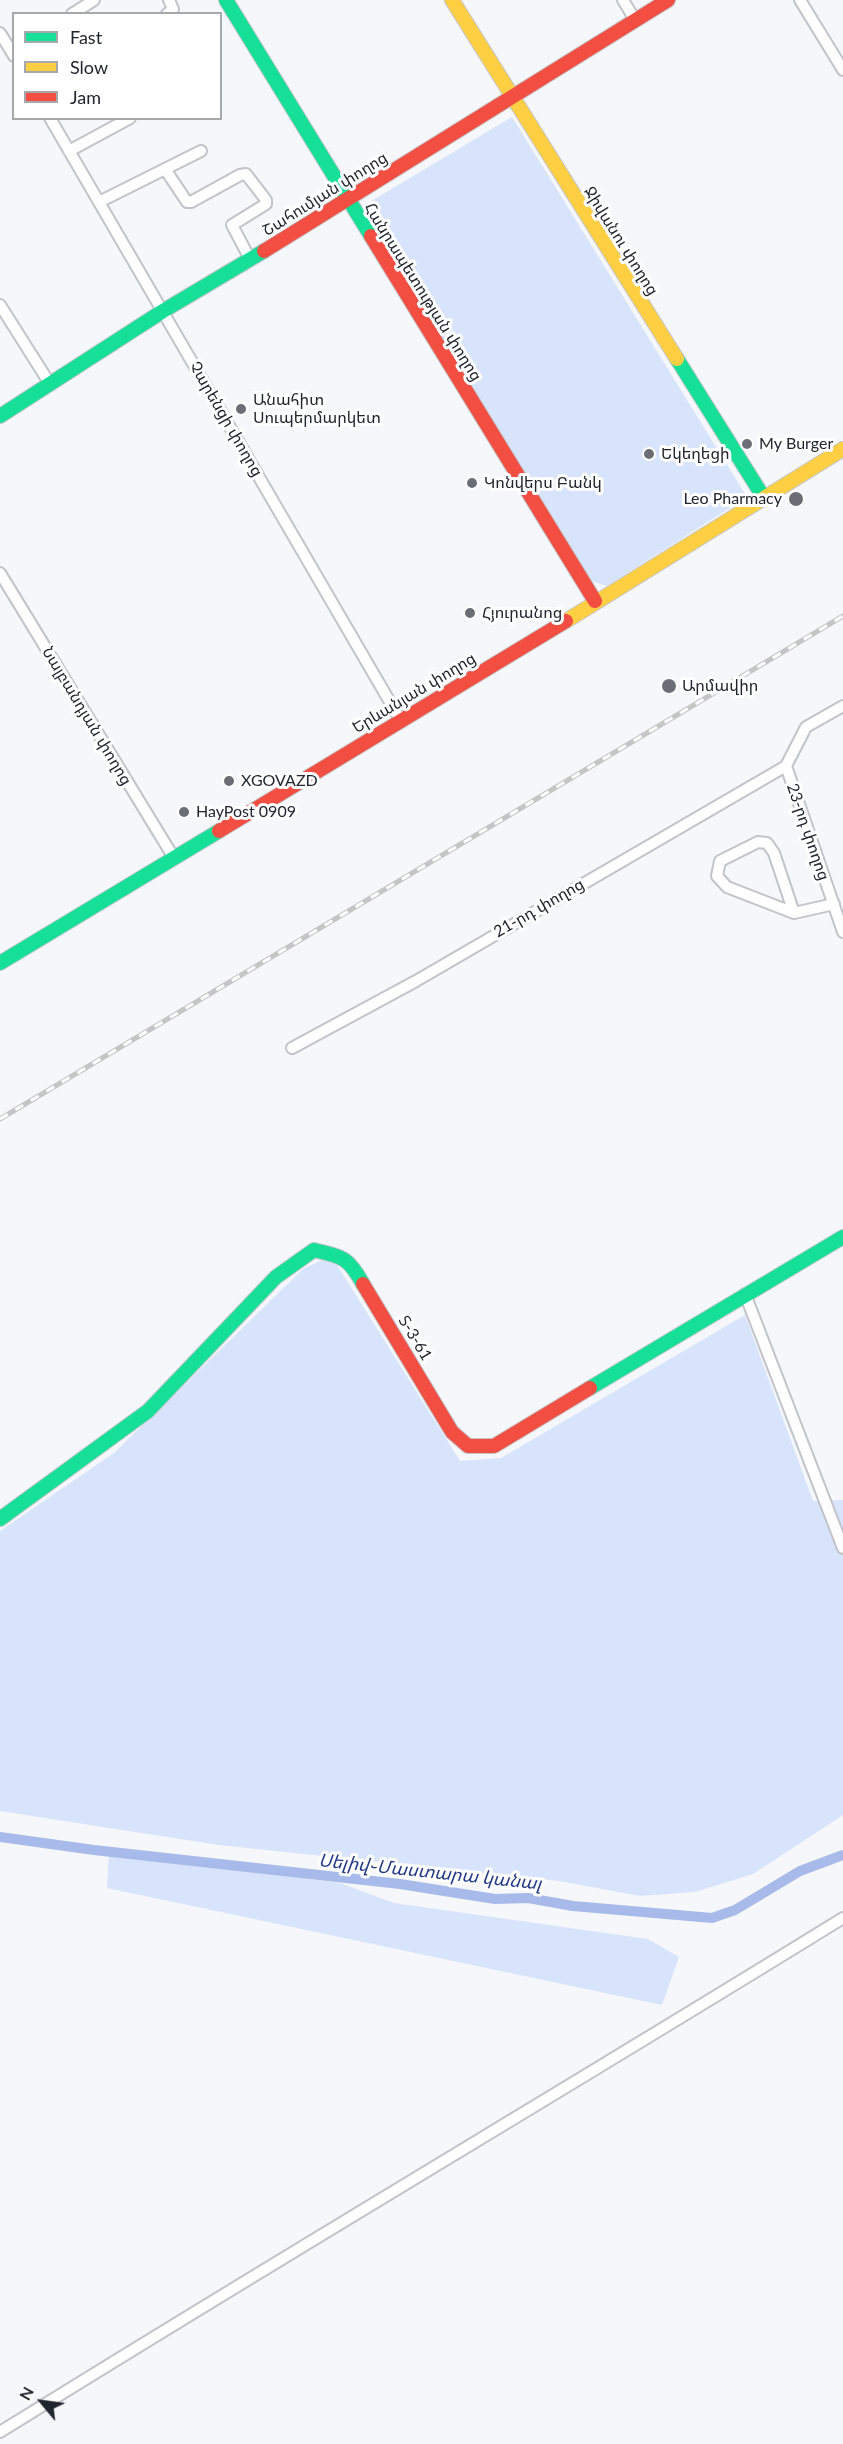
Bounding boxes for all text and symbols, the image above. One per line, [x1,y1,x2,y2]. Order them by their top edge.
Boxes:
legend [12,12,222,120]
text: Fast [70,26,102,48]
text: Slow [70,56,108,78]
text: Jam [70,86,101,108]
street label: Շահումյան փողոց [259,148,391,240]
street label: Ջիվանու փողոց [580,183,662,299]
street label: Հանրապետության փողոց [360,199,486,385]
street label: Չարենցի փողոց [185,358,267,480]
place label: Անահիտ Սուպերմարկետ [253,390,381,428]
marker: Անահիտ Սուպերմարկետ [234,402,248,416]
place label: My Burger [759,434,833,454]
marker: My Burger [740,437,754,451]
place label: Եկեղեցի [661,444,730,464]
marker: Եկեղեցի [642,447,656,461]
place label: Կոնվերս Բանկ [484,473,602,493]
marker: Կոնվերս Բանկ [465,476,479,490]
place label: Leo Pharmacy [683,489,782,509]
marker: Leo Pharmacy [787,490,805,508]
place label: Հյուրանոց [482,603,562,623]
marker: Հյուրանոց [463,606,477,620]
street label: Նալբանդյան փողոց [38,643,136,789]
street label: Երևանյան փողոց [349,649,479,737]
place label: Արմավիր [682,676,758,696]
marker: Արմավիր [660,677,678,695]
place label: XGOVAZD [241,771,318,791]
marker: XGOVAZD [222,774,236,788]
street label: 23-րդ փողոց [782,781,834,883]
place label: HayPost 0909 [196,802,296,822]
marker: HayPost 0909 [177,805,191,819]
street label: 21-րդ փողոց [490,874,588,942]
street label: Տ-3-61 [394,1312,436,1364]
water label: Սելիվ֊Մաստարա կանալ [318,1850,542,1894]
north arrow [12,2372,72,2432]
text: N [15,2383,37,2403]

